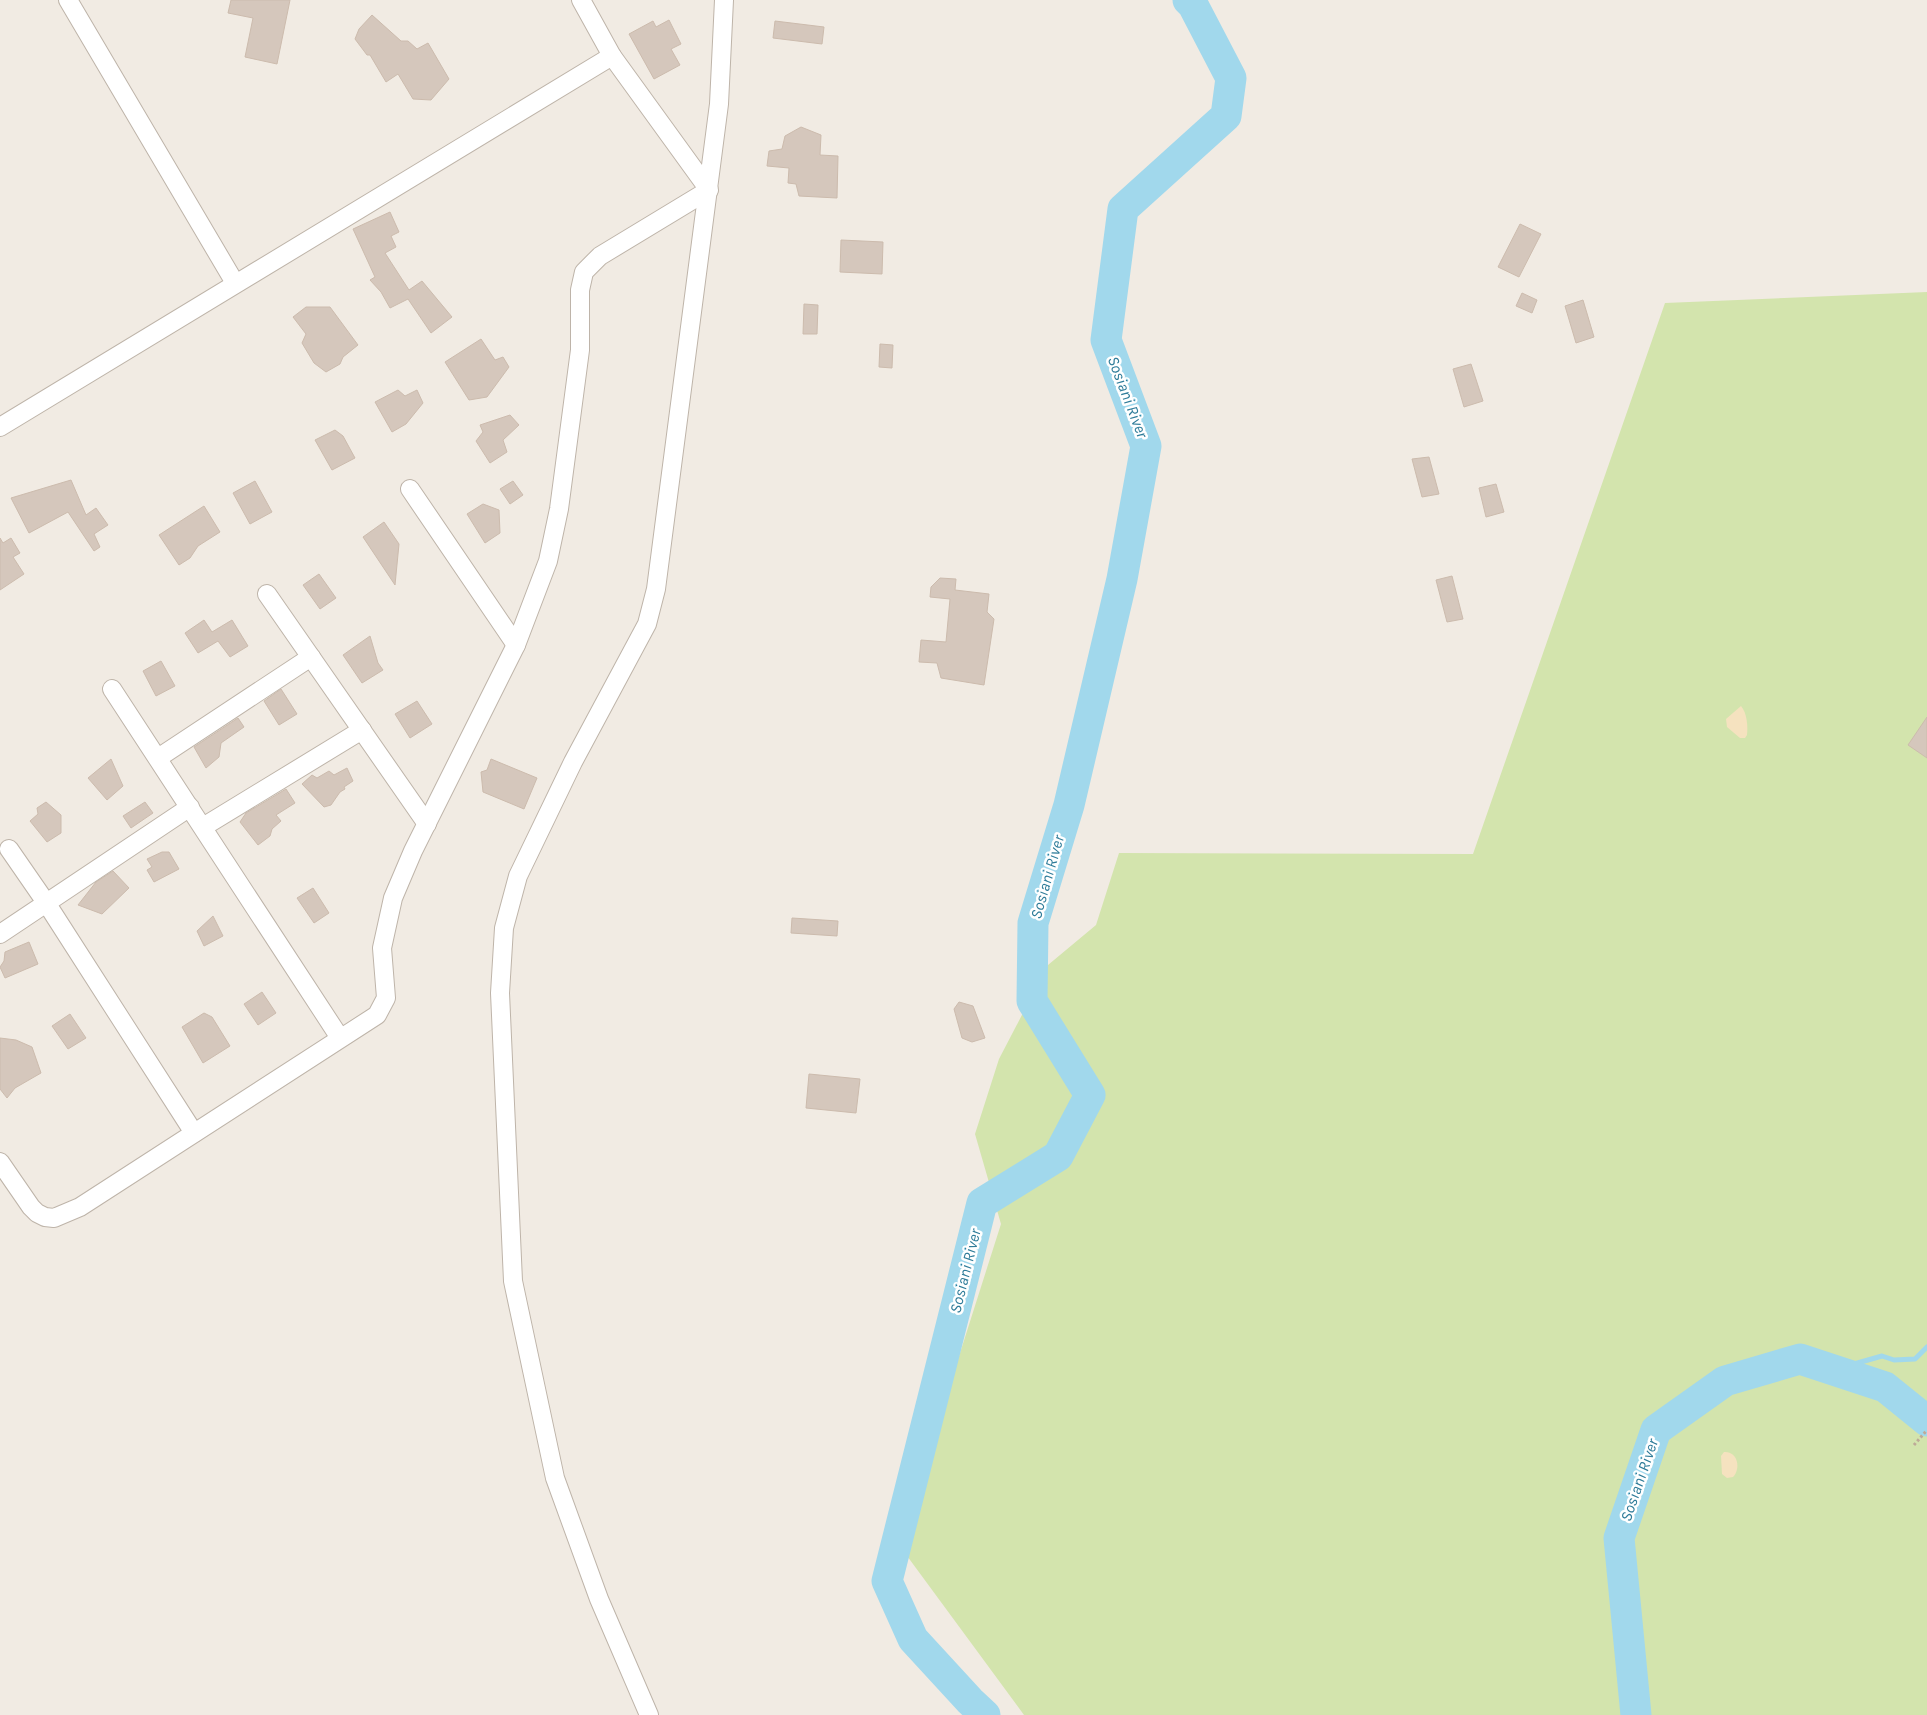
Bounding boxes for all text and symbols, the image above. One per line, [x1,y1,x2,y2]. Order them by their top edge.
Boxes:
water label: Sosiani River [1104,353,1152,441]
water label: Sosiani River [1026,832,1068,921]
water label: Sosiani River [945,1226,985,1315]
water label: Sosiani River [1616,1436,1662,1524]

